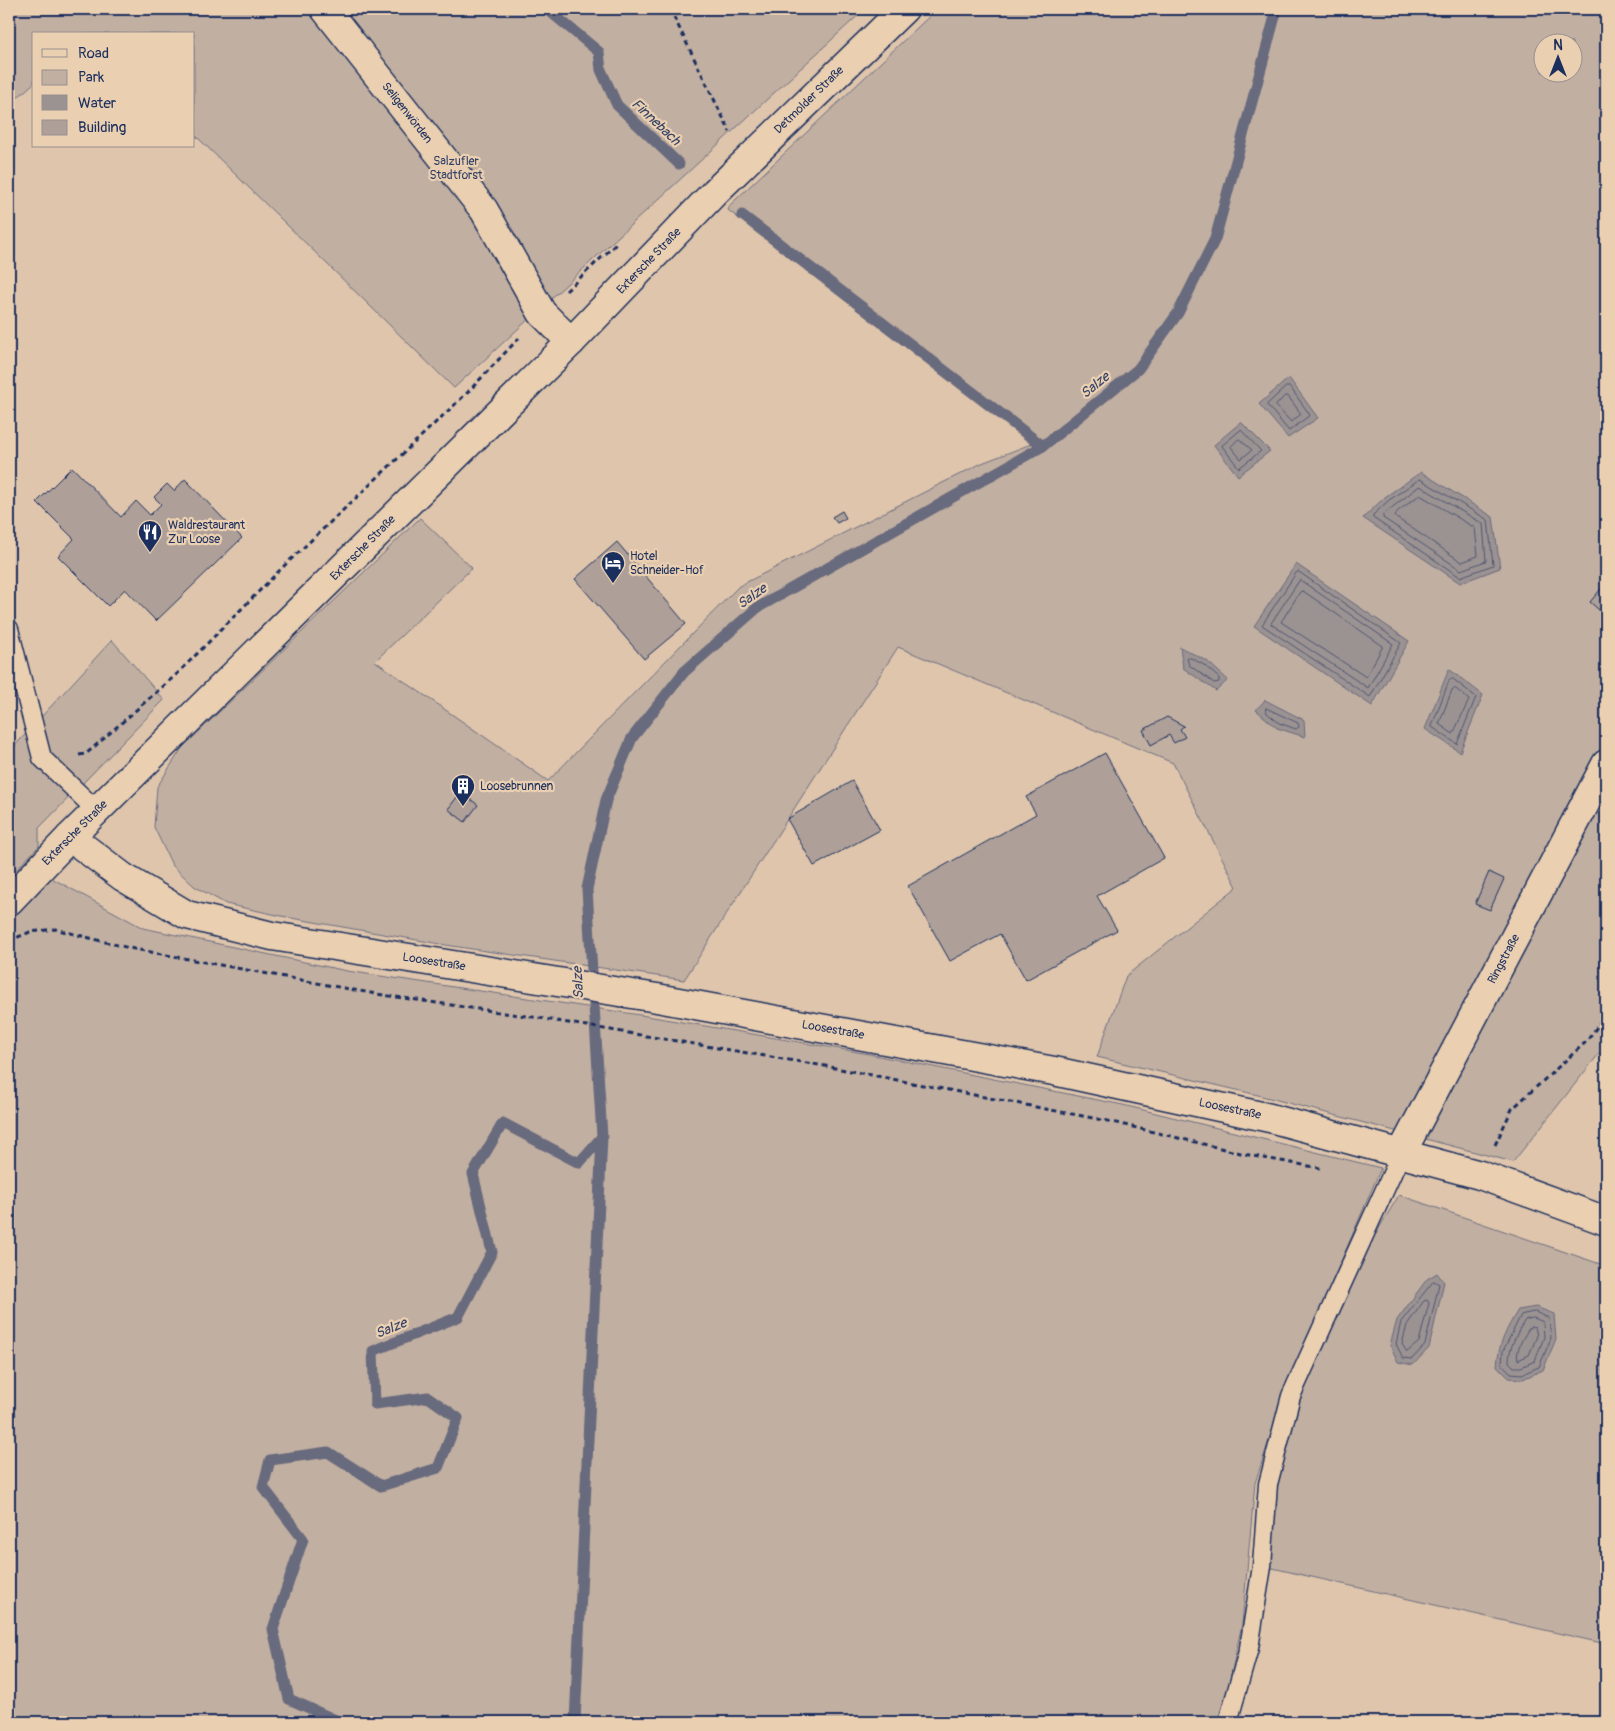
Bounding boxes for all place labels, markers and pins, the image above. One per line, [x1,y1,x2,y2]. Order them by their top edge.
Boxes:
place label: Waldrestaurant Zur Loose [168,518,245,547]
restaurant icon: Waldrestaurant Zur Loose [137,519,163,553]
place label: Hotel Schneider-Hof [630,549,704,578]
hotel icon: Hotel Schneider-Hof [600,550,626,584]
building icon: Loosebrunnen [450,773,476,807]
place label: Loosebrunnen [480,779,553,794]

